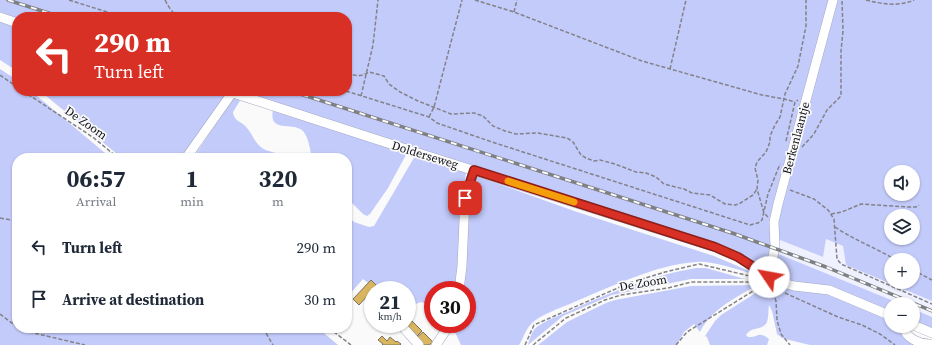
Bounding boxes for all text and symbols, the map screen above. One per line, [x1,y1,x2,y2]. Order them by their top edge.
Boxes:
text: 290 m [94,23,171,61]
icon: left [28,28,80,80]
text: Turn left [94,59,164,84]
street label: Berkenlaantje [779,100,813,176]
street label: De Zoom [62,103,110,143]
street label: Dolderseweg [390,137,460,173]
text: 06:57 [67,162,126,195]
text: 1 [186,162,199,195]
text: 320 [258,162,297,195]
map controls [884,165,920,333]
button: sound [884,165,920,201]
pin [448,181,482,215]
icon: arrive [454,187,476,209]
text: Arrival [76,193,116,210]
text: min [180,193,204,210]
text: m [272,193,284,210]
button: layers [884,209,920,245]
icon: left [28,236,50,258]
text: Turn left [62,237,122,258]
text: 290 m [296,237,336,258]
button: + [884,253,920,289]
position arrow [748,256,790,298]
street label: De Zoom [618,271,668,295]
speed limit sign: 30 [424,281,476,333]
icon: arrive [28,288,50,310]
text: 21 [379,288,401,316]
text: Arrive at destination [62,289,204,310]
text: 30 m [304,289,336,310]
button: − [884,297,920,333]
text: km/h [378,310,402,323]

